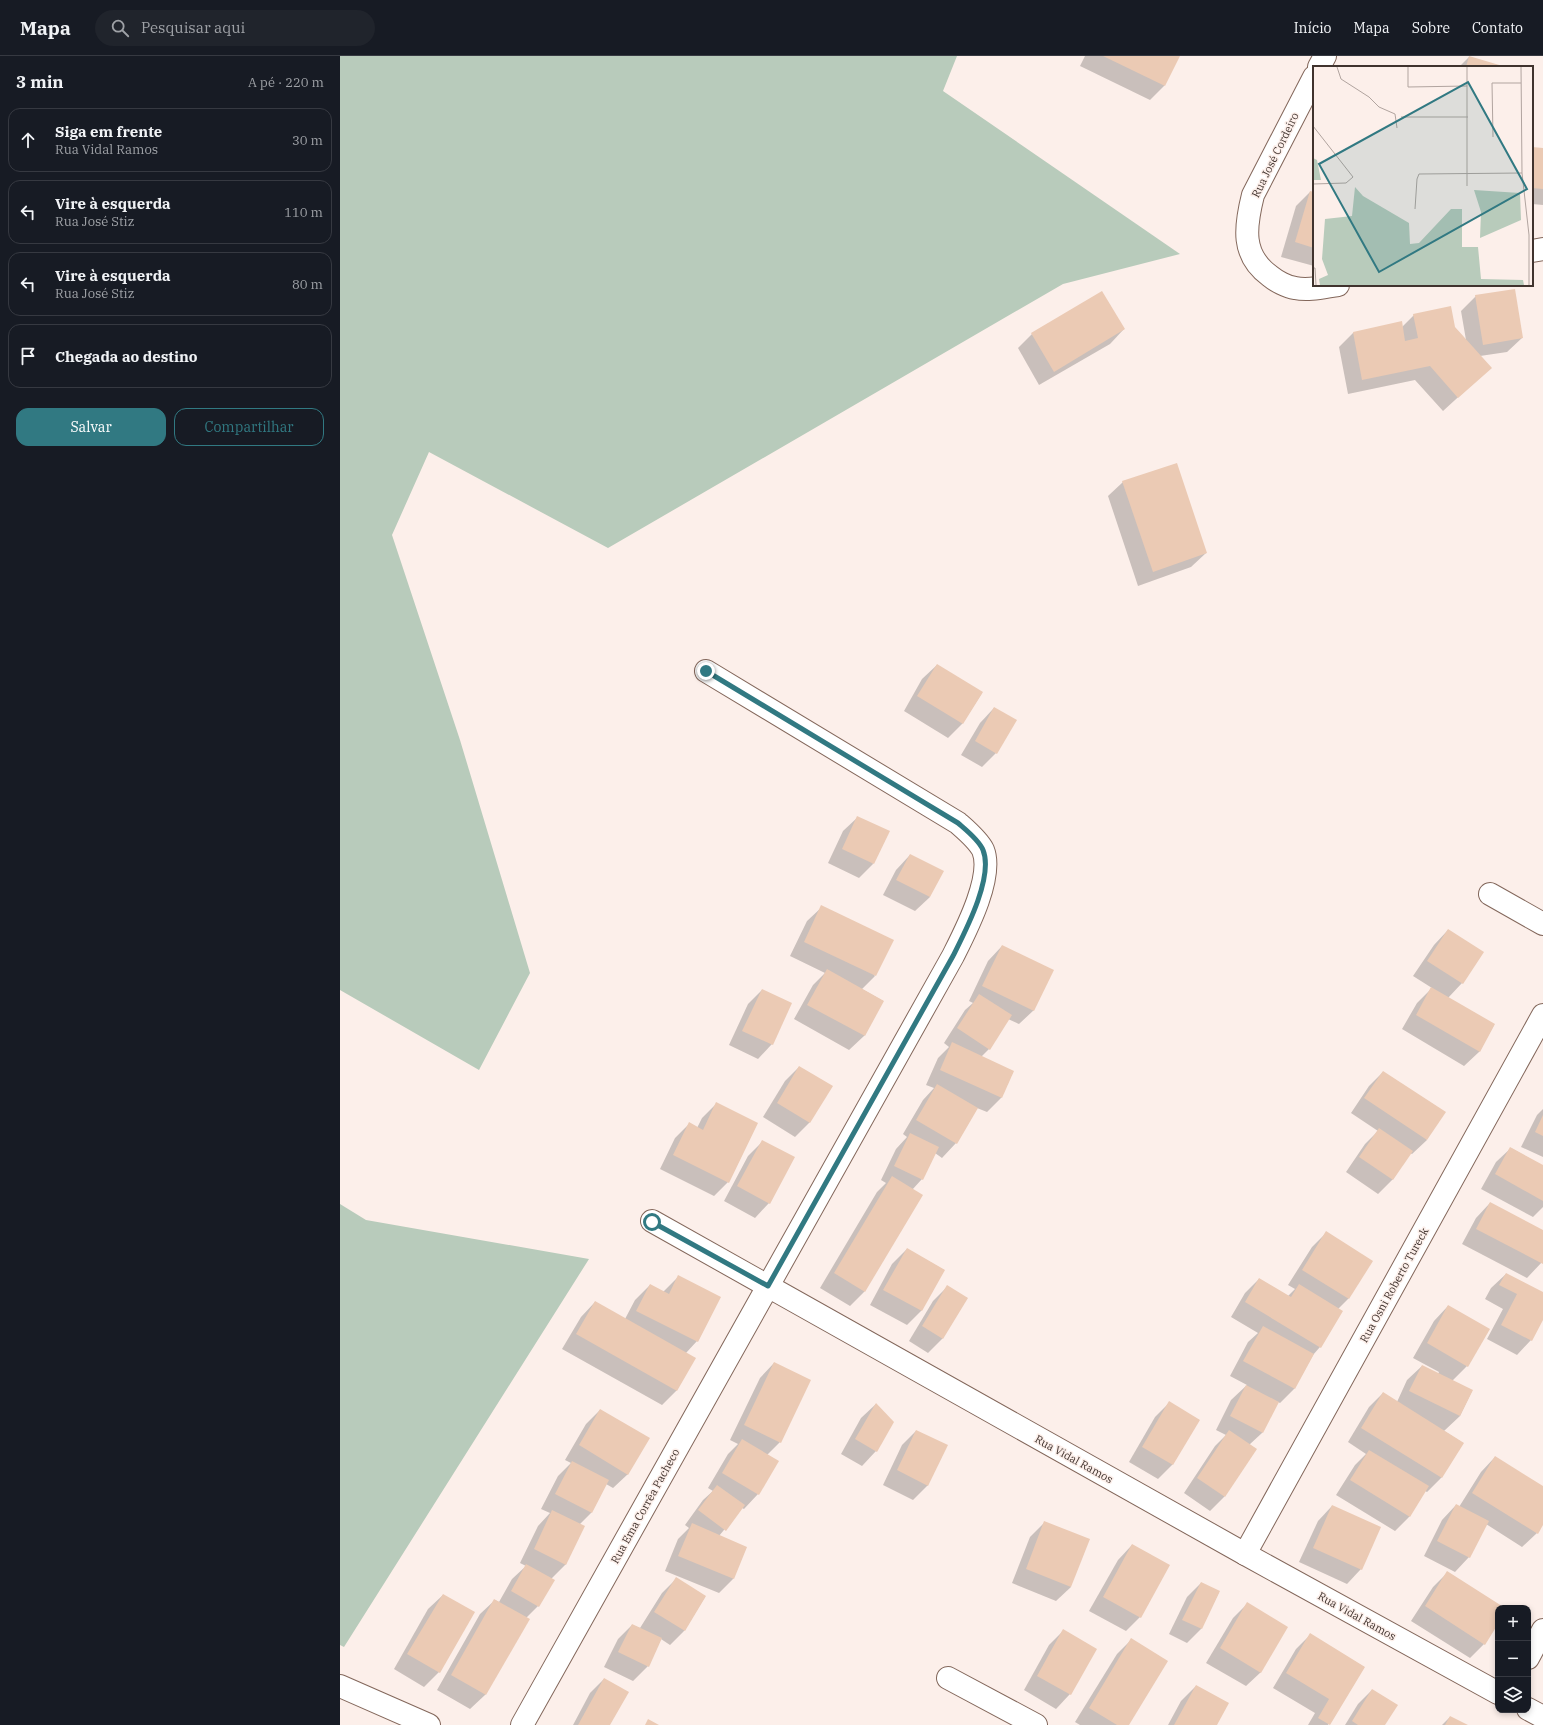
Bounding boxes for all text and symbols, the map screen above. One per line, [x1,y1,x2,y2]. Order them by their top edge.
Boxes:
search box [95,10,375,46]
text: Mapa [20,16,71,40]
icon: search [109,17,131,39]
text: Pesquisar aqui [141,18,245,37]
text: Início [1294,19,1331,37]
text: Mapa [1353,19,1390,37]
text: Sobre [1412,19,1450,37]
text: Contato [1472,19,1523,37]
inset map [1313,66,1533,286]
text: 3 min [16,71,64,93]
text: A pé · 220 m [248,74,324,91]
street label: Rua José Cordeiro [1248,110,1302,200]
text: Siga em frente [55,122,162,141]
icon: ahead [17,129,39,151]
text: 30 m [292,132,323,149]
text: Rua Vidal Ramos [55,141,158,158]
text: Vire à esquerda [55,194,171,213]
icon: left [17,201,39,223]
text: 110 m [284,204,323,221]
text: Rua José Stiz [55,213,134,230]
text: Vire à esquerda [55,266,171,285]
icon: left [17,273,39,295]
text: 80 m [292,276,323,293]
text: Rua José Stiz [55,285,134,302]
icon: arrive [17,345,39,367]
text: Chegada ao destino [55,347,198,366]
button: Salvar [16,408,166,446]
button: Compartilhar [174,408,324,446]
route end [697,662,715,680]
route start [643,1213,661,1231]
street label: Rua Osni Roberto Tureck [1357,1225,1432,1345]
street label: Rua Vidal Ramos [1032,1432,1116,1486]
street label: Rua Ema Corrêa Pacheco [608,1446,682,1566]
street label: Rua Vidal Ramos [1315,1589,1399,1643]
map controls [1495,1605,1531,1713]
button: + [1495,1605,1531,1641]
button: − [1495,1641,1531,1677]
button: layers [1495,1677,1531,1713]

